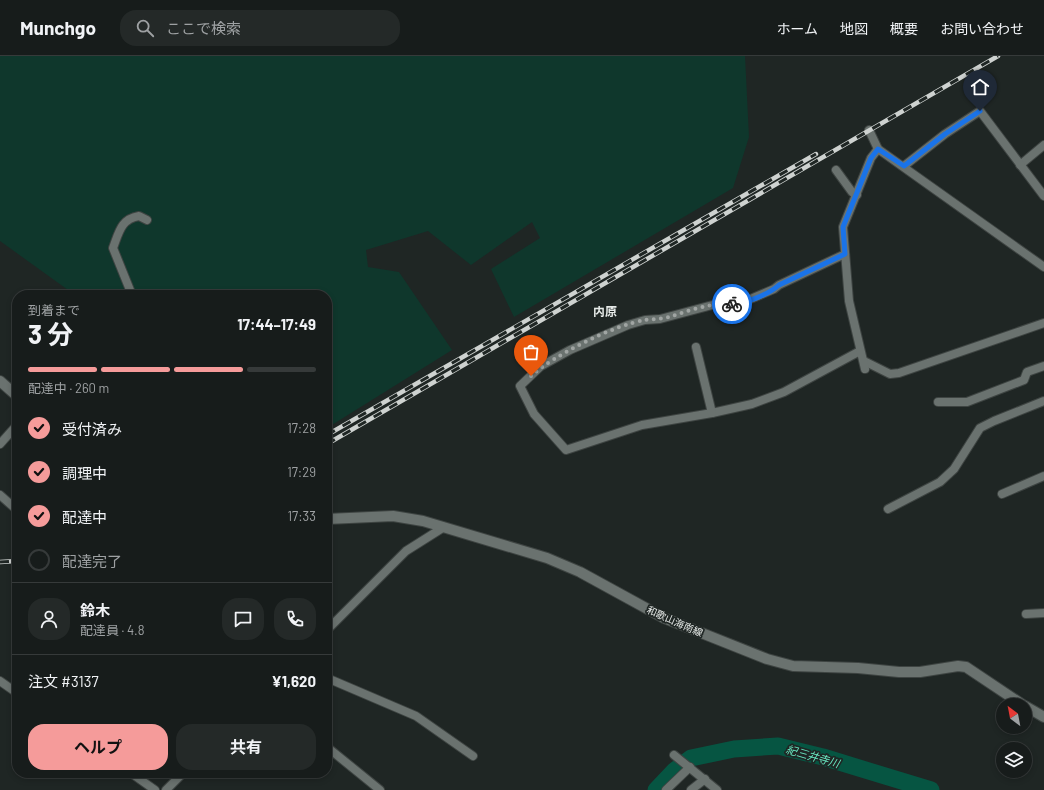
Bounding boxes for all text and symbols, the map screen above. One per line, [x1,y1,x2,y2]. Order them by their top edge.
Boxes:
search box [120,10,400,46]
text: Munchgo [20,16,96,39]
icon: search [134,17,156,39]
text: ここで検索 [166,19,241,37]
text: ホーム [776,20,818,37]
text: 地図 [840,20,868,37]
text: 概要 [890,20,918,37]
text: お問い合わせ [940,20,1024,37]
pin [963,70,997,111]
icon: home [969,76,991,98]
courier [712,284,752,324]
icon: bike [721,293,743,315]
text: 到着まで [28,302,80,318]
district label: 内原 [593,304,617,318]
text: 17:44–17:49 [237,315,316,333]
text: 3 分 [28,318,73,349]
pin [514,335,548,376]
icon: bag [520,341,542,363]
text: 配達中 · 260 m [28,380,109,396]
icon: check [28,417,50,439]
text: 受付済み [62,420,122,438]
text: 17:28 [287,420,316,436]
icon: check [28,461,50,483]
text: 調理中 [62,464,107,482]
text: 17:29 [287,464,316,480]
icon: check [28,505,50,527]
text: 配達中 [62,508,107,526]
text: 17:33 [288,508,316,524]
text: 配達完了 [62,552,122,570]
button: person [28,598,70,640]
button: chat [222,598,264,640]
button: phone [274,598,316,640]
text: 鈴木 [80,601,110,619]
street label: 和歌山海南線 [645,603,705,639]
text: 配達員 · 4.8 [80,622,144,638]
text: 注文 #3137 [28,672,99,690]
text: ¥1,620 [271,672,316,690]
north arrow [996,698,1032,734]
map controls [996,698,1032,778]
button: ヘルプ [28,724,168,770]
button: 共有 [176,724,316,770]
water label: 紀三井寺川 [785,742,842,770]
button: layers [996,742,1032,778]

